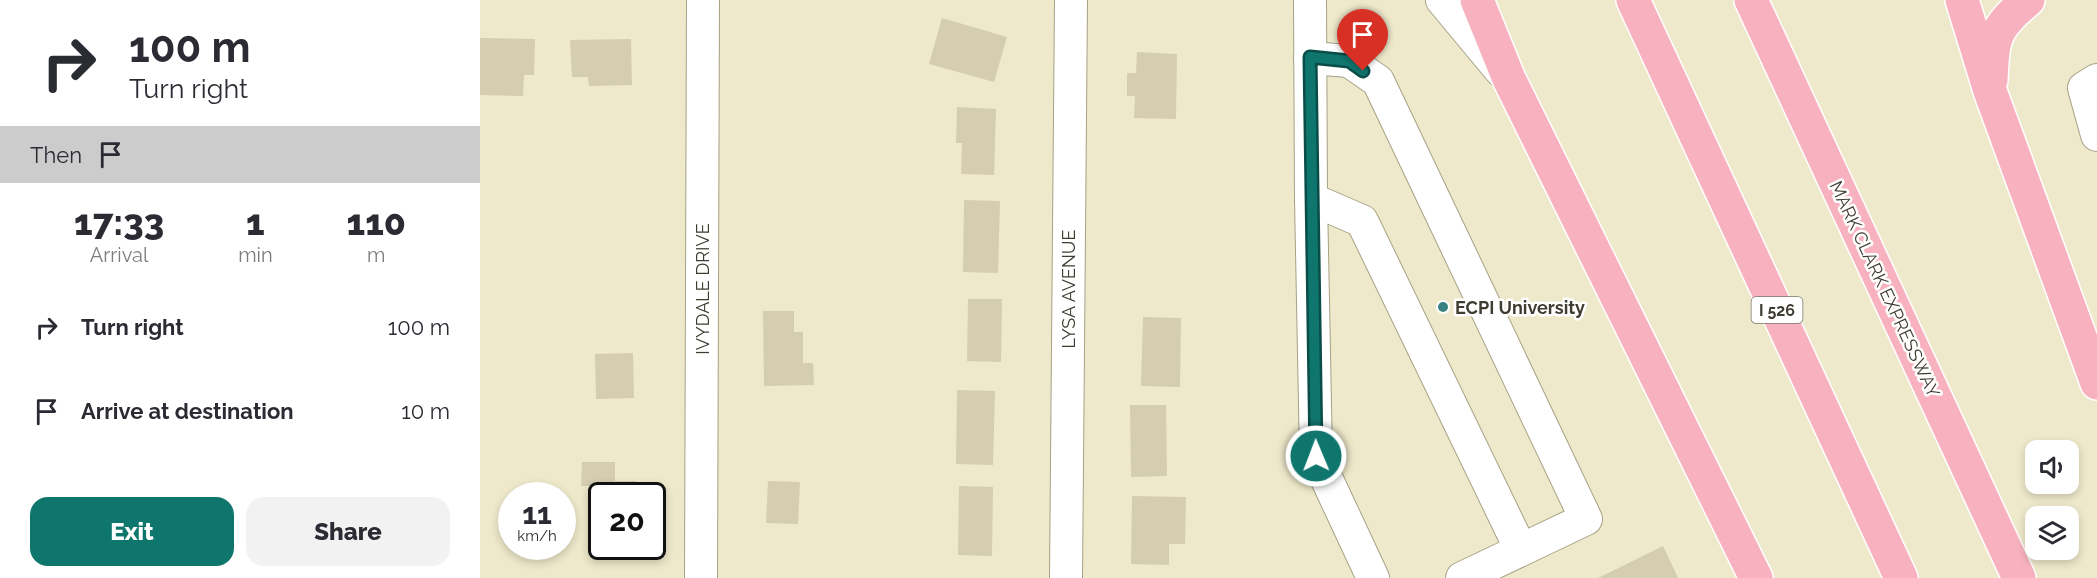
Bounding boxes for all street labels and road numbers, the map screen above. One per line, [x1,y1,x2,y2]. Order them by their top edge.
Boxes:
street label: MARK CLARK EXPRESSWAY [1826,177,1945,401]
street label: IVYDALE DRIVE [692,223,713,355]
street label: LYSA AVENUE [1058,230,1079,348]
road number: I 526 [1752,297,1802,323]

